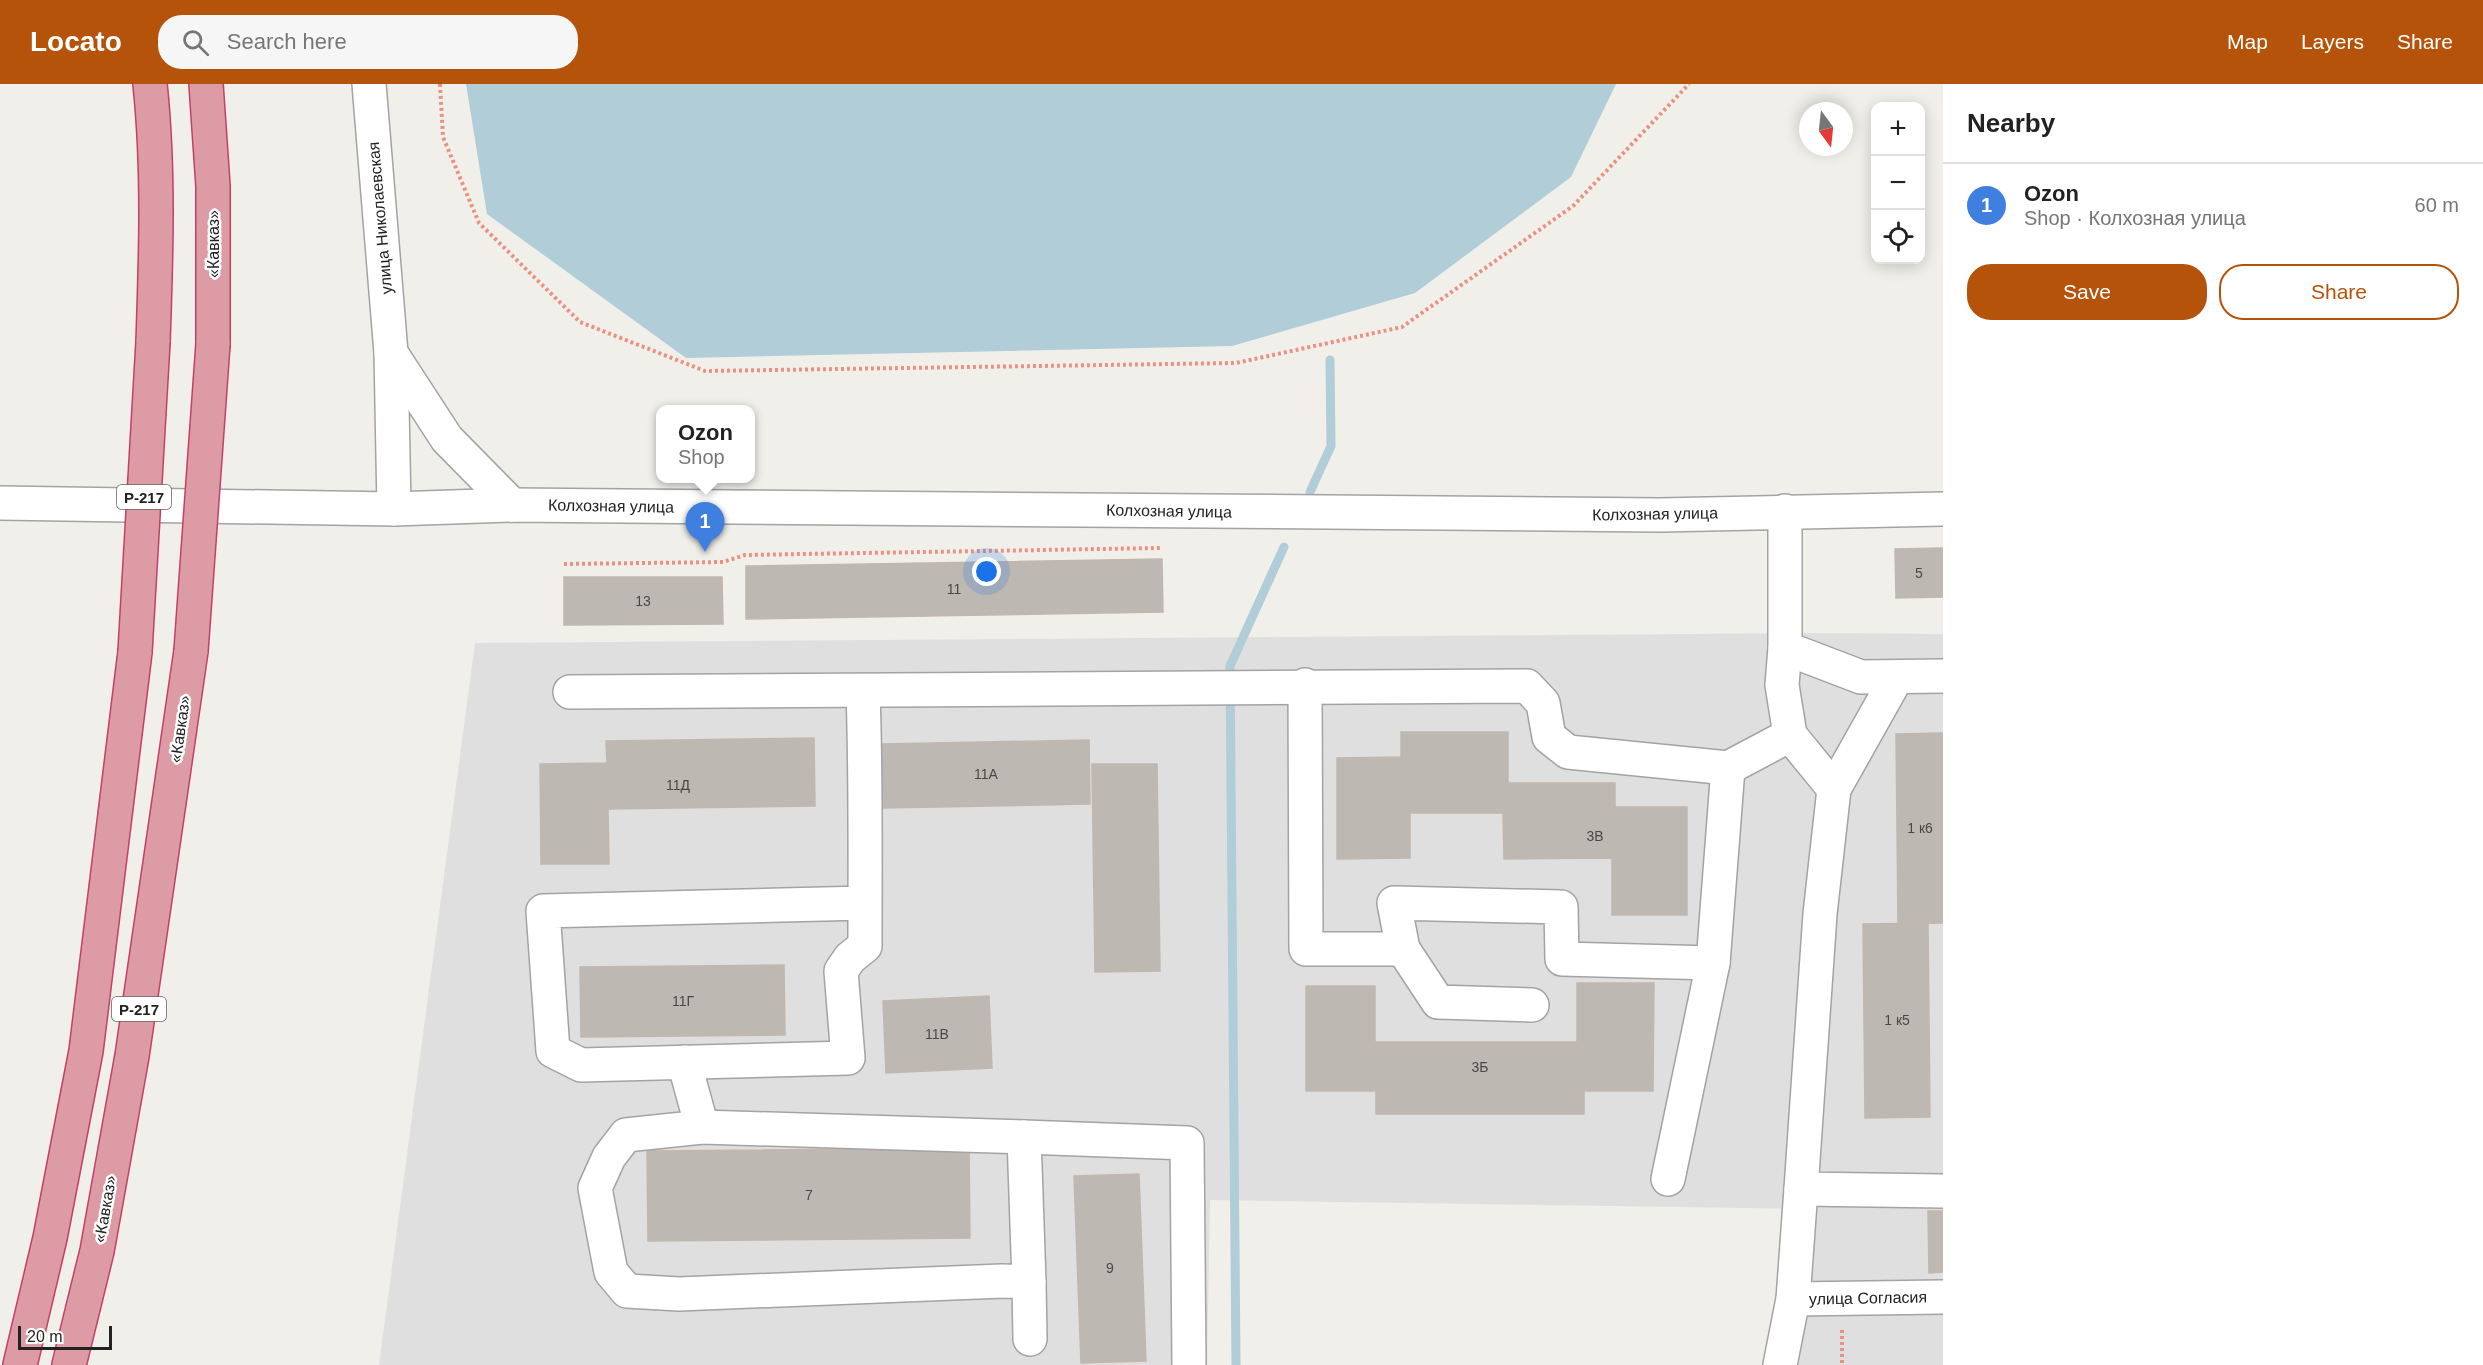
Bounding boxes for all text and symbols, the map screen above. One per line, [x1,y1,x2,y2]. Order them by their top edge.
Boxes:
search box [158,15,578,69]
text: Locato [30,26,122,57]
icon: search [179,26,212,59]
text: Search here [227,29,347,54]
text: Map [2227,30,2268,53]
text: Layers [2301,30,2364,53]
text: Share [2397,30,2453,53]
north arrow [1799,102,1853,156]
map controls [1871,102,1925,264]
button: + [1871,102,1925,156]
text: Nearby [1967,108,2055,138]
street label: улица Николаевская [365,141,395,295]
button: − [1871,156,1925,210]
text: Ozon [2024,181,2079,206]
text: 1 [1981,194,1992,216]
text: 60 m [2415,194,2459,216]
text: Shop · Колхозная улица [2024,207,2246,229]
street label: «Кавказ» [205,210,222,278]
button: locate [1871,210,1925,264]
button: Save [1967,264,2207,320]
button: Share [2219,264,2459,320]
popup [656,405,755,483]
text: Ozon [678,420,733,445]
text: Shop [678,446,725,468]
road number: Р-217 [117,485,171,509]
street label: Колхозная улица [548,496,674,516]
street label: Колхозная улица [1106,501,1232,521]
pin: 1 [686,502,724,552]
street label: Колхозная улица [1592,504,1718,524]
your location [972,557,1001,586]
house number: 5 [1915,565,1923,581]
house number: 11 [947,581,961,597]
house number: 13 [635,593,651,609]
street label: «Кавказ» [167,694,193,764]
house number: 11А [974,766,999,782]
house number: 11Д [666,777,691,793]
house number: 1 к6 [1907,820,1933,836]
house number: 3В [1586,828,1604,844]
house number: 11Г [672,993,694,1009]
road number: Р-217 [112,997,166,1021]
house number: 1 к5 [1884,1012,1910,1028]
house number: 11В [925,1026,949,1042]
house number: 3Б [1472,1059,1488,1075]
street label: «Кавказ» [91,1174,119,1244]
house number: 7 [805,1187,813,1203]
house number: 9 [1106,1260,1114,1276]
street label: улица Согласия [1809,1288,1927,1308]
scale bar [18,1323,112,1350]
text: 20 m [27,1328,63,1345]

